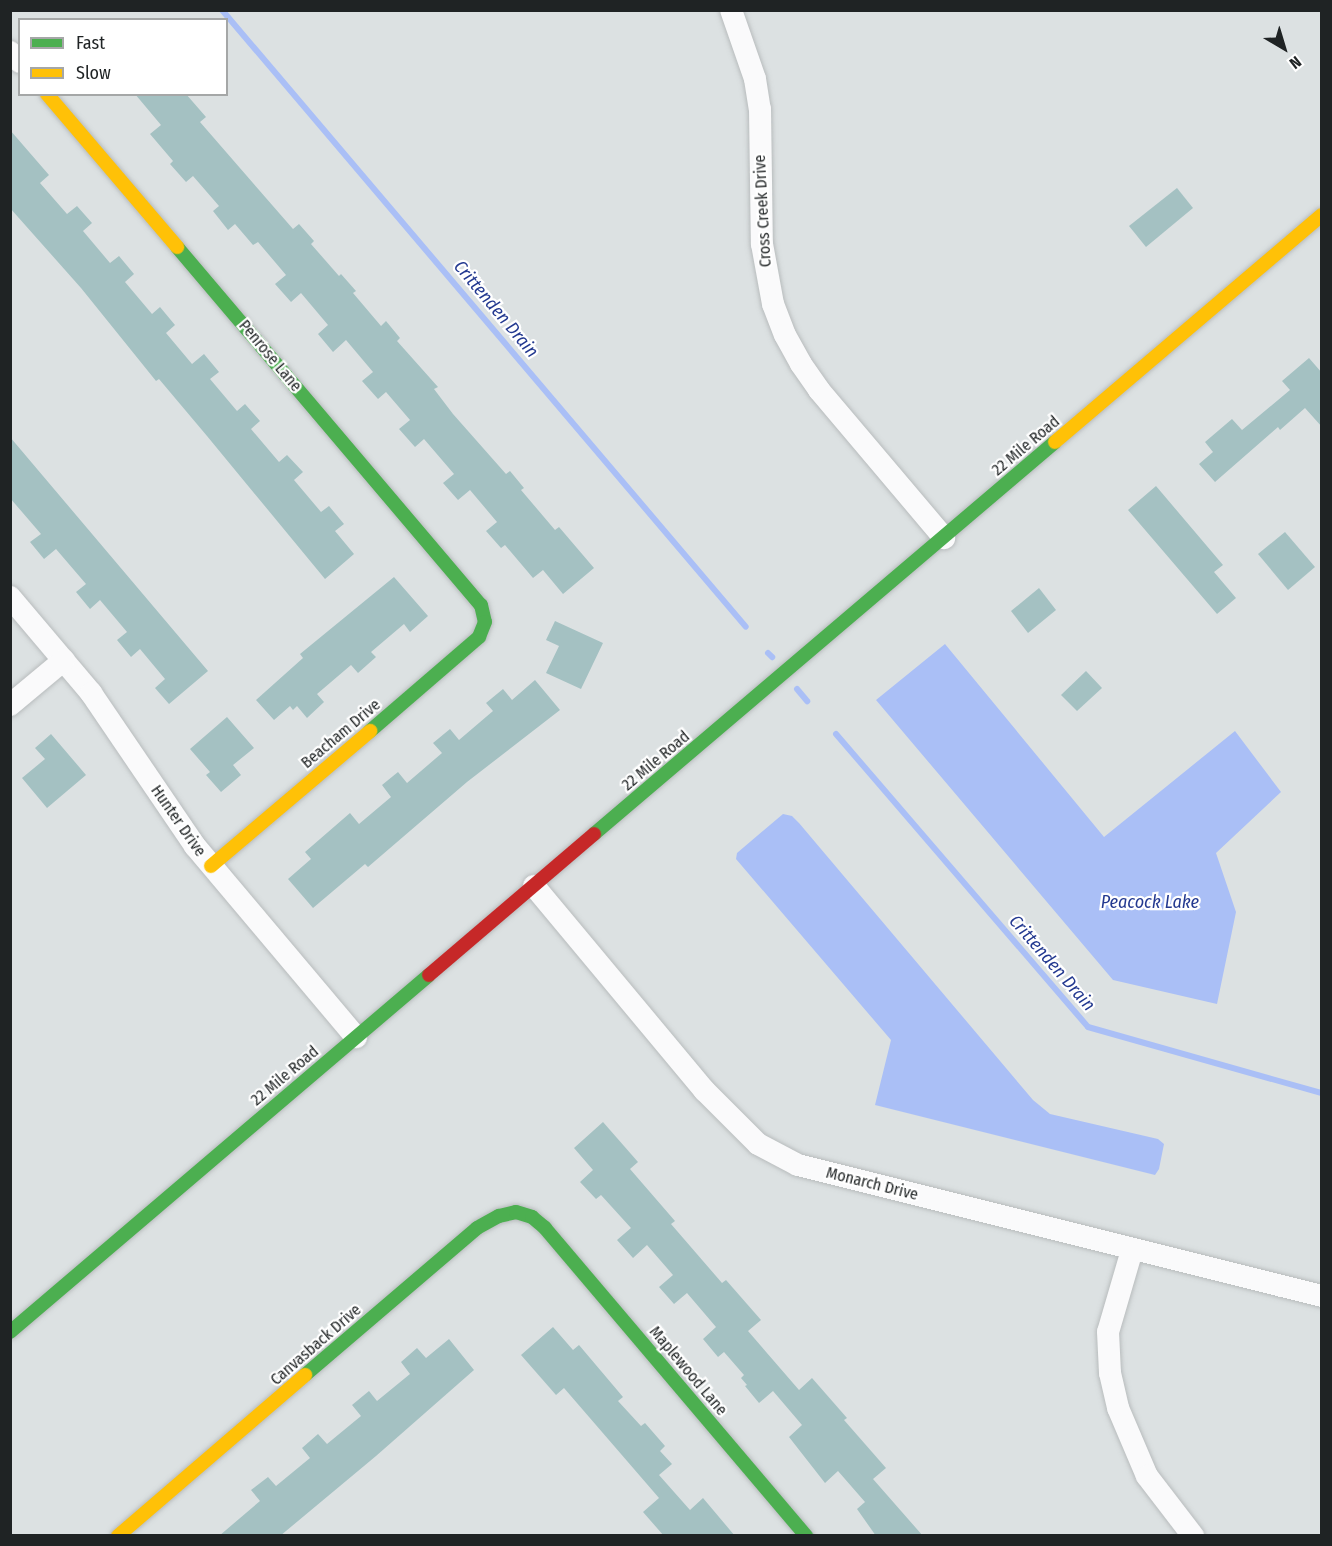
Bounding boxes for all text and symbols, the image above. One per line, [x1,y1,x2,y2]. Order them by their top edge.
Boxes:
legend [18,18,228,96]
north arrow [1254,18,1314,78]
text: Fast [76,32,105,54]
text: N [1286,52,1305,73]
text: Slow [76,62,111,84]
street label: Cross Creek Drive [750,154,776,268]
water label: Crittenden Drain [449,256,543,362]
street label: Penrose Lane [235,316,305,396]
street label: 22 Mile Road [988,412,1064,480]
street label: Beacham Drive [298,695,384,773]
street label: 22 Mile Road [618,727,694,795]
street label: Hunter Drive [146,782,210,860]
water label: Peacock Lake [1101,891,1199,913]
water label: Crittenden Drain [1004,911,1100,1015]
street label: 22 Mile Road [247,1042,323,1110]
street label: Monarch Drive [824,1163,920,1205]
street label: Canvasback Drive [267,1300,365,1390]
street label: Maplewood Lane [645,1322,731,1420]

